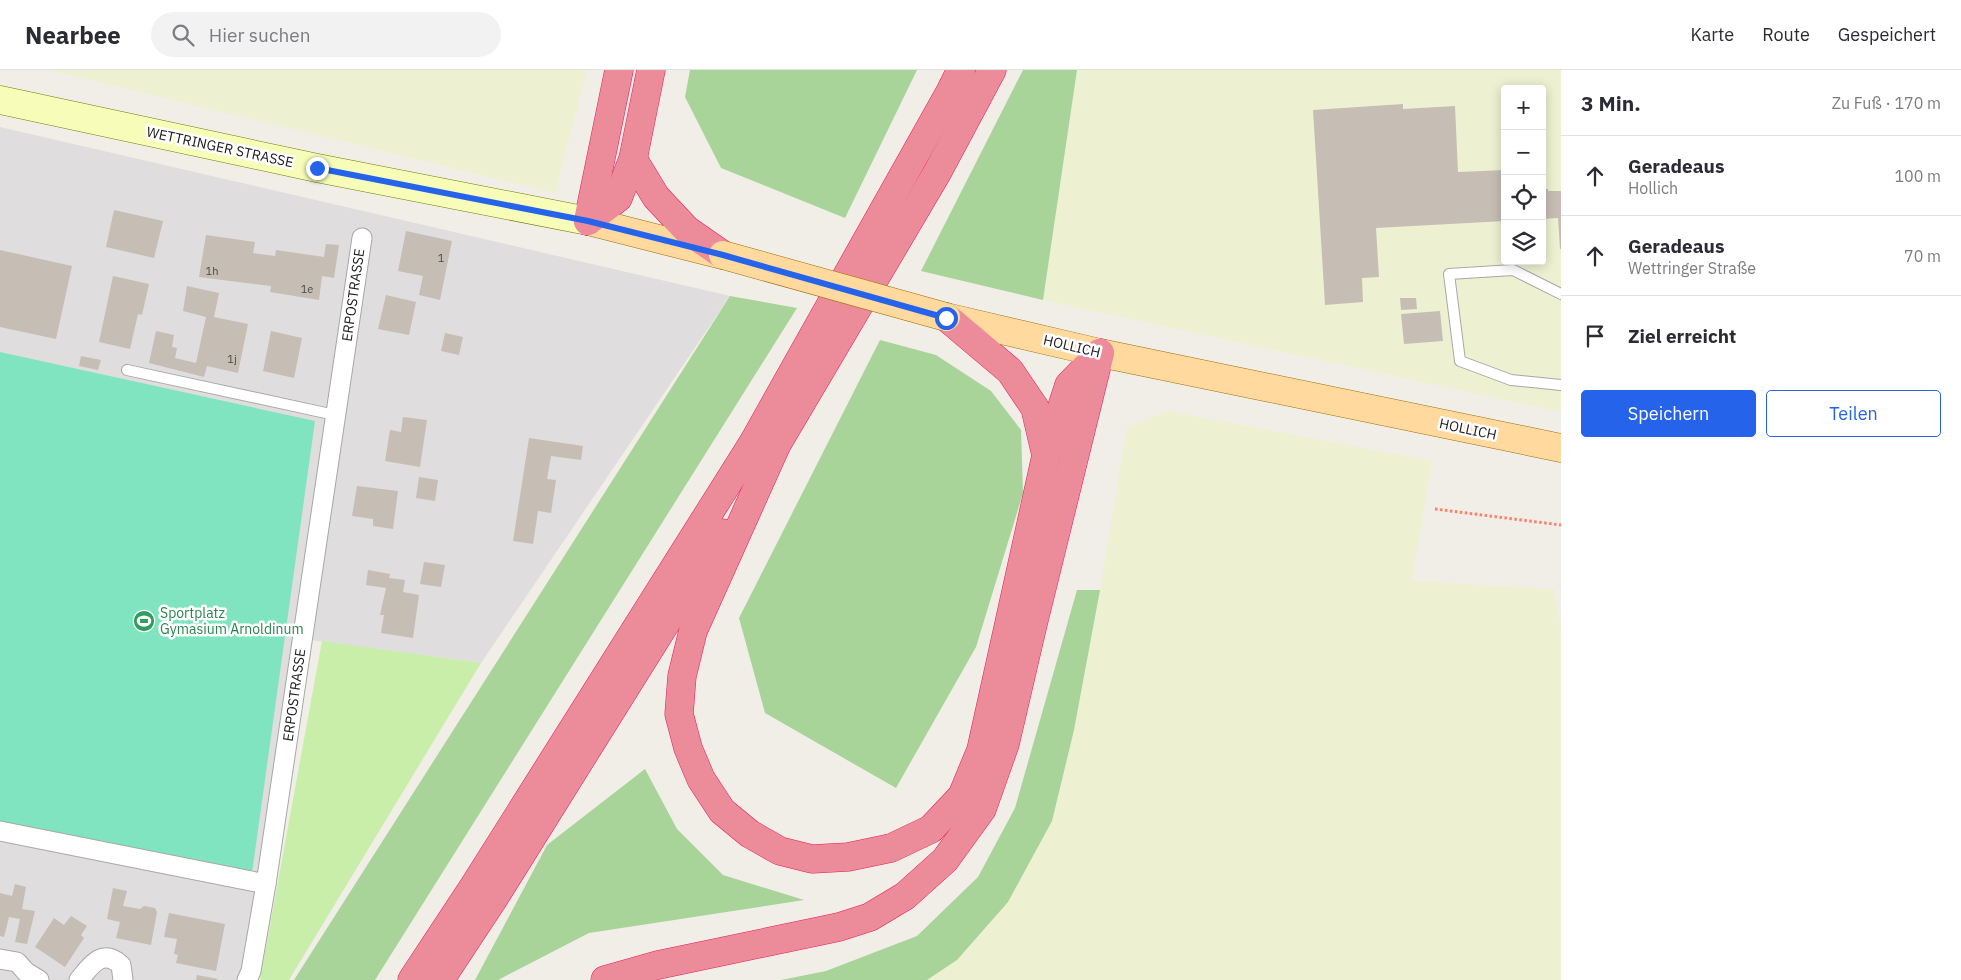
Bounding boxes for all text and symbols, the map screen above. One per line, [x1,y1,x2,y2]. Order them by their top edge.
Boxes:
search box [151,12,501,57]
text: Nearbee [25,19,121,51]
icon: search [169,21,197,49]
text: Hier suchen [209,23,311,47]
text: Karte [1691,23,1734,46]
text: Route [1762,23,1810,46]
text: Gespeichert [1838,23,1936,46]
map controls [1501,85,1546,265]
button: + [1501,85,1546,130]
text: 3 Min. [1581,89,1641,117]
text: Zu Fuß · 170 m [1832,93,1941,113]
street label: WETTRINGER STRASSE [145,123,295,171]
button: − [1501,130,1546,175]
text: Geradeaus [1628,154,1725,178]
route end [306,157,329,180]
icon: ahead [1581,162,1609,190]
text: 100 m [1894,166,1941,186]
button: locate [1501,175,1546,220]
text: Hollich [1628,178,1678,198]
button: layers [1501,220,1546,265]
text: Geradeaus [1628,234,1725,258]
icon: ahead [1581,242,1609,270]
text: 70 m [1904,246,1941,266]
street label: ERPOSTRASSE [338,247,368,343]
house number: 1 [438,251,445,265]
text: Wettringer Straße [1628,258,1756,278]
house number: 1h [206,264,218,278]
house number: 1e [301,282,313,296]
route start [935,307,958,330]
icon: arrive [1581,322,1609,350]
text: Ziel erreicht [1628,324,1736,348]
street label: HOLLICH [1042,331,1102,361]
house number: 1j [227,352,237,366]
button: Speichern [1581,390,1756,437]
button: Teilen [1766,390,1941,437]
street label: HOLLICH [1438,414,1498,444]
place label: Sportplatz Gymasium Arnoldinum [160,604,304,638]
sports icon: Sportplatz Gymasium Arnoldinum [132,609,156,633]
street label: ERPOSTRASSE [279,647,309,743]

